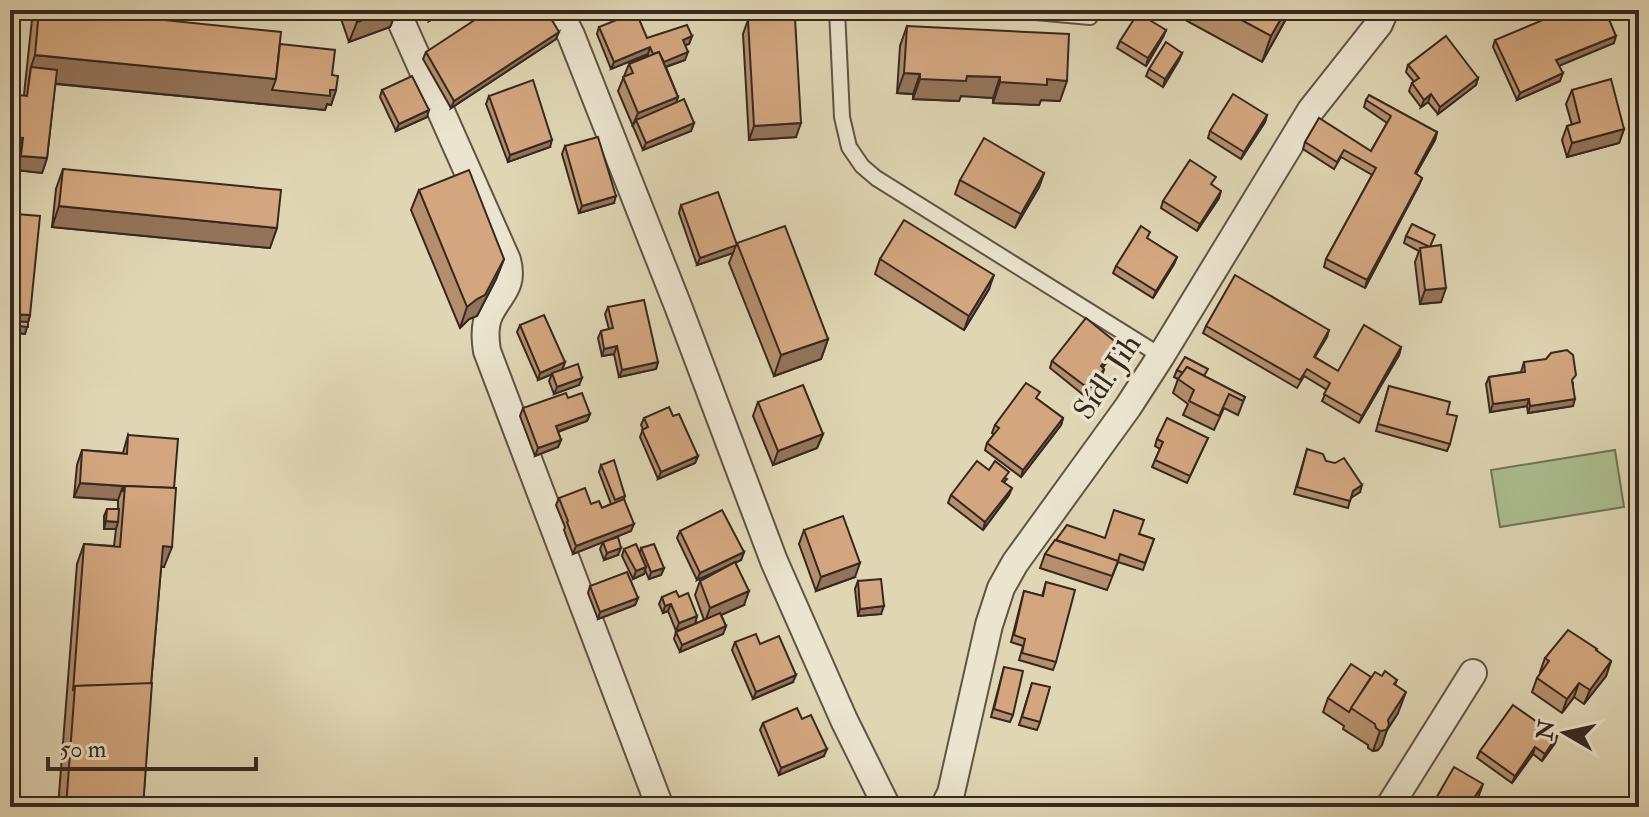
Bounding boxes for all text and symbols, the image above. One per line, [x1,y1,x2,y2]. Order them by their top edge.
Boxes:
street label: Sídl. Jih [1065,327,1149,427]
north arrow [1525,693,1605,773]
text: N [1531,718,1562,743]
scale bar [48,721,256,771]
text: 50 m [60,734,107,765]

